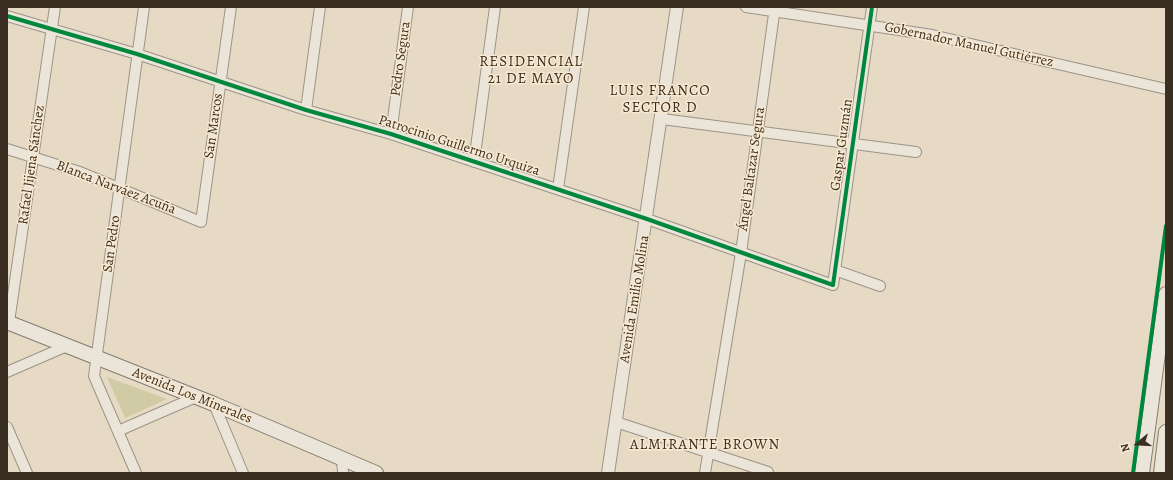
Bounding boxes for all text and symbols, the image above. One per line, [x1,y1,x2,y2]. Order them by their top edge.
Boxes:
street label: Gobernador Manuel Gutiérrez [883,19,1055,71]
street label: Pedro Segura [387,20,415,98]
district label: RESIDENCIAL 21 DE MAYO [479,53,583,88]
district label: LUIS FRANCO SECTOR D [609,82,711,117]
street label: San Marcos [201,92,227,160]
street label: Gaspar Guzmán [827,98,857,192]
street label: Rafael Jijena Sánchez [15,104,49,226]
street label: Ángel Baltazar Segura [735,106,769,232]
street label: Patrocinio Guillermo Urquiza [376,112,542,180]
street label: Blanca Narváez Acuña [54,157,178,219]
street label: San Pedro [100,215,124,273]
street label: Avenida Emilio Molina [617,234,653,364]
street label: Avenida Los Minerales [130,364,254,428]
north arrow [1117,424,1157,464]
district label: ALMIRANTE BROWN [630,436,780,454]
text: N [1117,442,1133,454]

